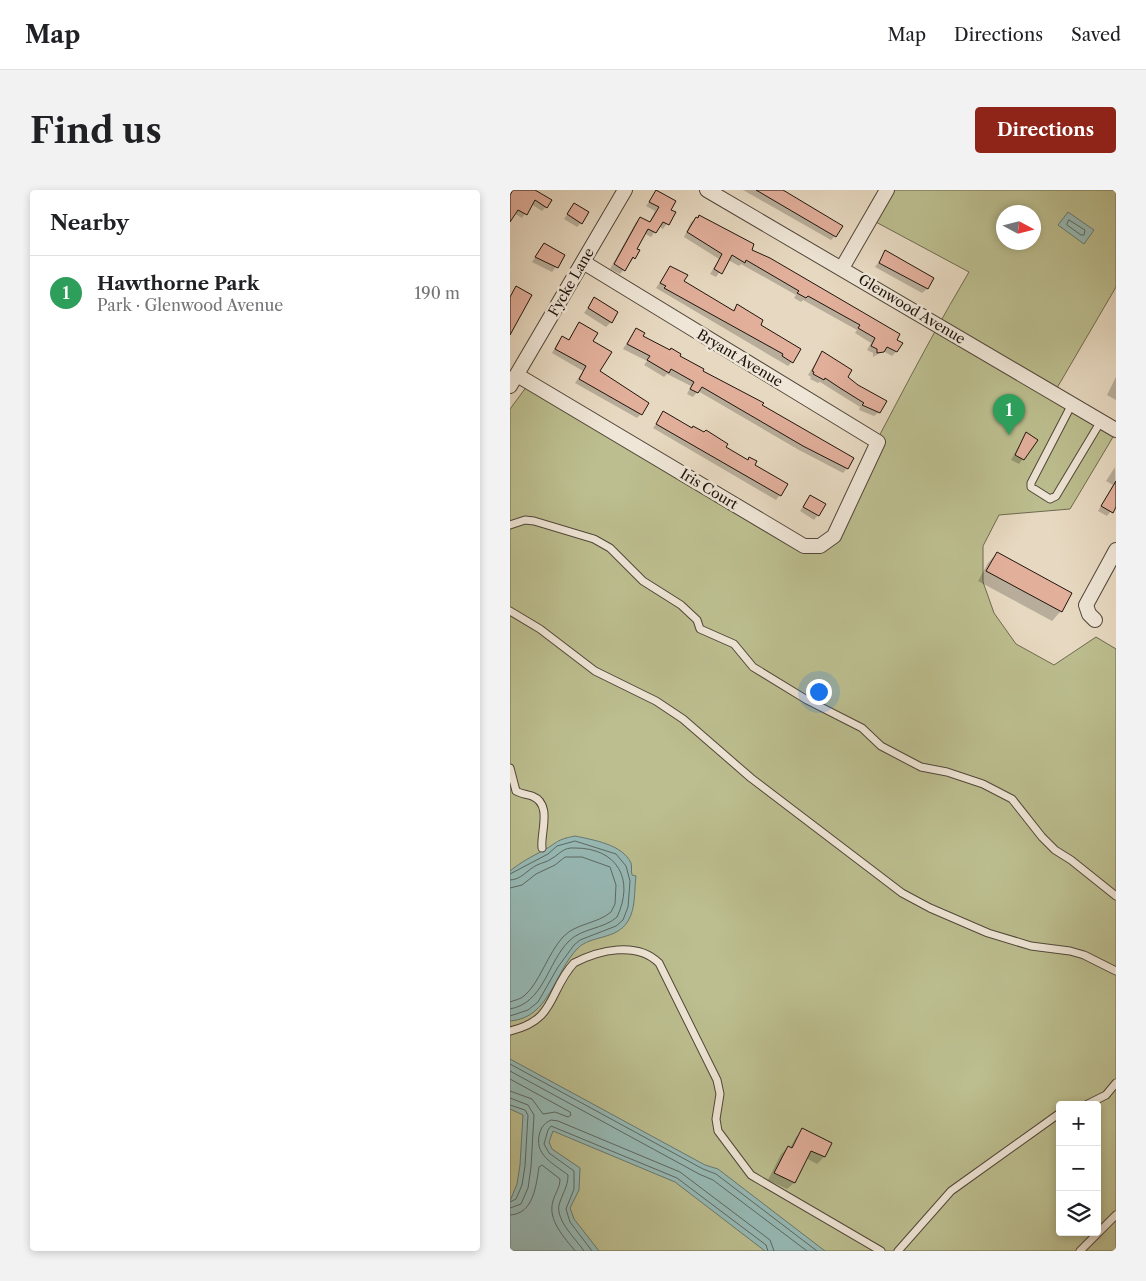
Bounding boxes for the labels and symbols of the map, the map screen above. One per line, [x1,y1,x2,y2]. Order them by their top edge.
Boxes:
north arrow [996,205,1041,250]
street label: Fycke Lane [544,244,598,319]
street label: Glenwood Avenue [855,270,969,348]
street label: Bryant Avenue [694,325,786,391]
pin: 1 [993,394,1025,435]
street label: Iris Court [677,465,741,513]
your location [806,679,832,705]

